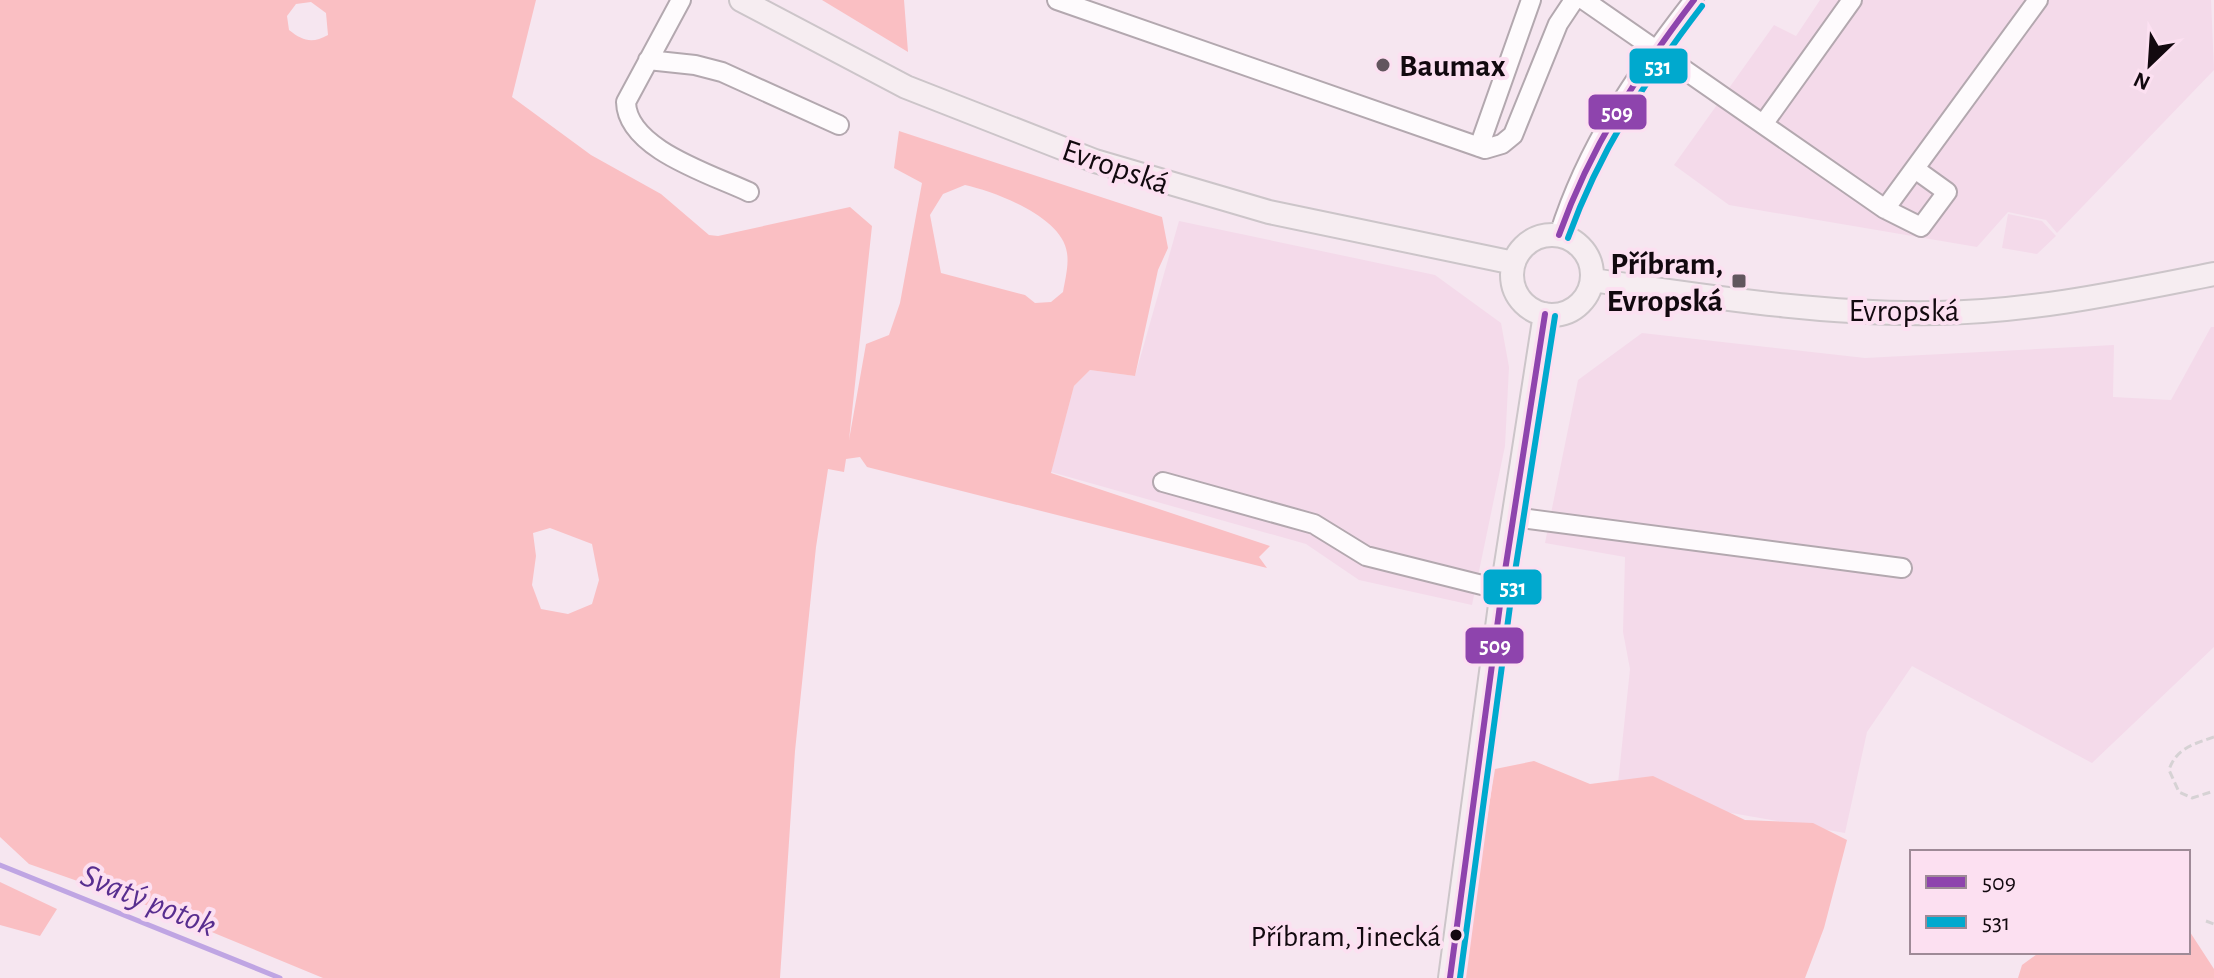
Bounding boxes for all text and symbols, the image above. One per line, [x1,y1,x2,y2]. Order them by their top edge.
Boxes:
north arrow [2110,24,2190,104]
line badge: 531 [1628,47,1689,85]
place label: Baumax [1399,50,1506,82]
marker: Baumax [1374,56,1392,74]
text: 531 [1645,56,1671,78]
text: N [2130,68,2154,94]
line badge: 509 [1587,93,1648,131]
text: 509 [1601,102,1633,124]
street label: Evropská [1058,134,1173,200]
place label: Příbram, Evropská [1607,248,1723,317]
marker: Příbram, Evropská [1730,272,1748,290]
street label: Evropská [1849,295,1959,327]
line badge: 531 [1482,568,1543,606]
text: 531 [1500,577,1526,599]
line badge: 509 [1464,626,1525,665]
text: 509 [1479,635,1511,657]
legend [1910,850,2190,954]
water label: Svatý potok [76,858,221,943]
text: 509 [1982,871,2016,895]
text: 531 [1982,911,2010,935]
place label: Příbram, Jinecká [1251,922,1441,952]
marker: Příbram, Jinecká [1448,927,1464,943]

